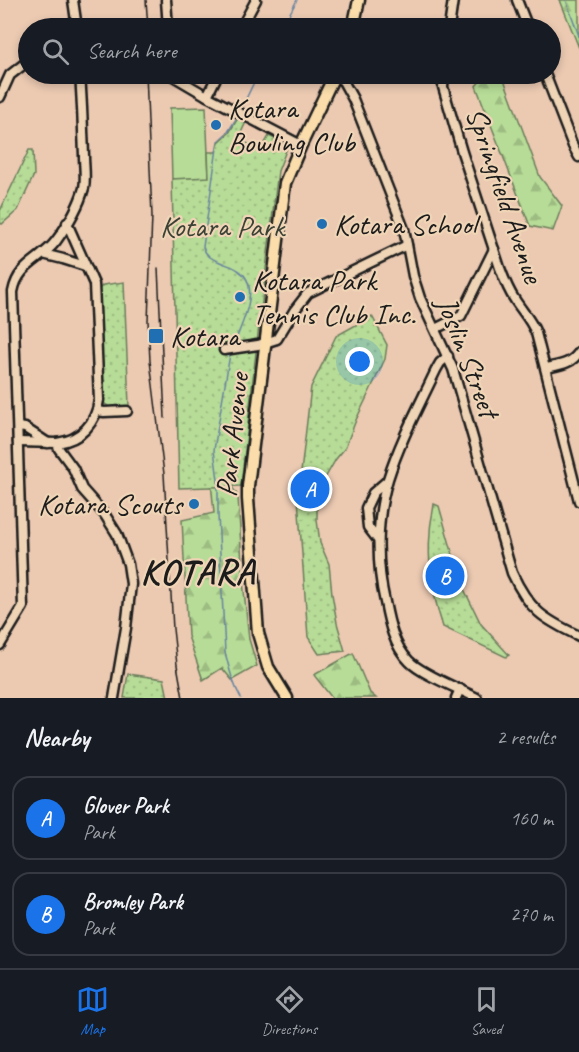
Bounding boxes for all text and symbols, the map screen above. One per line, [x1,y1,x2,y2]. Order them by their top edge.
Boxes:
search box [18,18,561,84]
icon: search [39,35,72,68]
text: Search here [87,37,177,65]
place label: Kotara Bowling Club [228,89,357,161]
street label: Springfield Avenue [457,102,553,290]
marker: Kotara Bowling Club [209,118,223,132]
place label: Kotara School [334,205,481,243]
park label: Kotara Park [160,207,286,245]
marker: Kotara School [315,217,329,231]
place label: Kotara Park Tennis Club Inc. [252,261,416,333]
street label: Joslin Street [427,289,510,427]
marker: Kotara Park Tennis Club Inc. [233,290,247,304]
place label: Kotara [170,317,242,355]
marker: Kotara [147,327,165,345]
your location [345,347,374,376]
street label: Park Avenue [207,369,258,499]
pin: A [290,466,330,512]
place label: Kotara Scouts [38,485,185,523]
marker: Kotara Scouts [187,497,201,511]
district label: KOTARA [141,549,257,595]
pin: B [426,554,464,598]
text: Nearby [24,721,89,754]
text: 2 results [496,725,555,750]
text: Glover Park [83,792,169,820]
text: A [40,806,51,831]
text: 160 m [510,806,553,831]
text: Park [83,820,115,845]
text: Bromley Park [83,888,183,916]
text: B [40,902,51,927]
text: 270 m [510,902,553,927]
text: Park [83,916,115,941]
tab: Map [76,983,109,1039]
tab: Directions [262,983,317,1039]
tab: Saved [470,983,503,1039]

